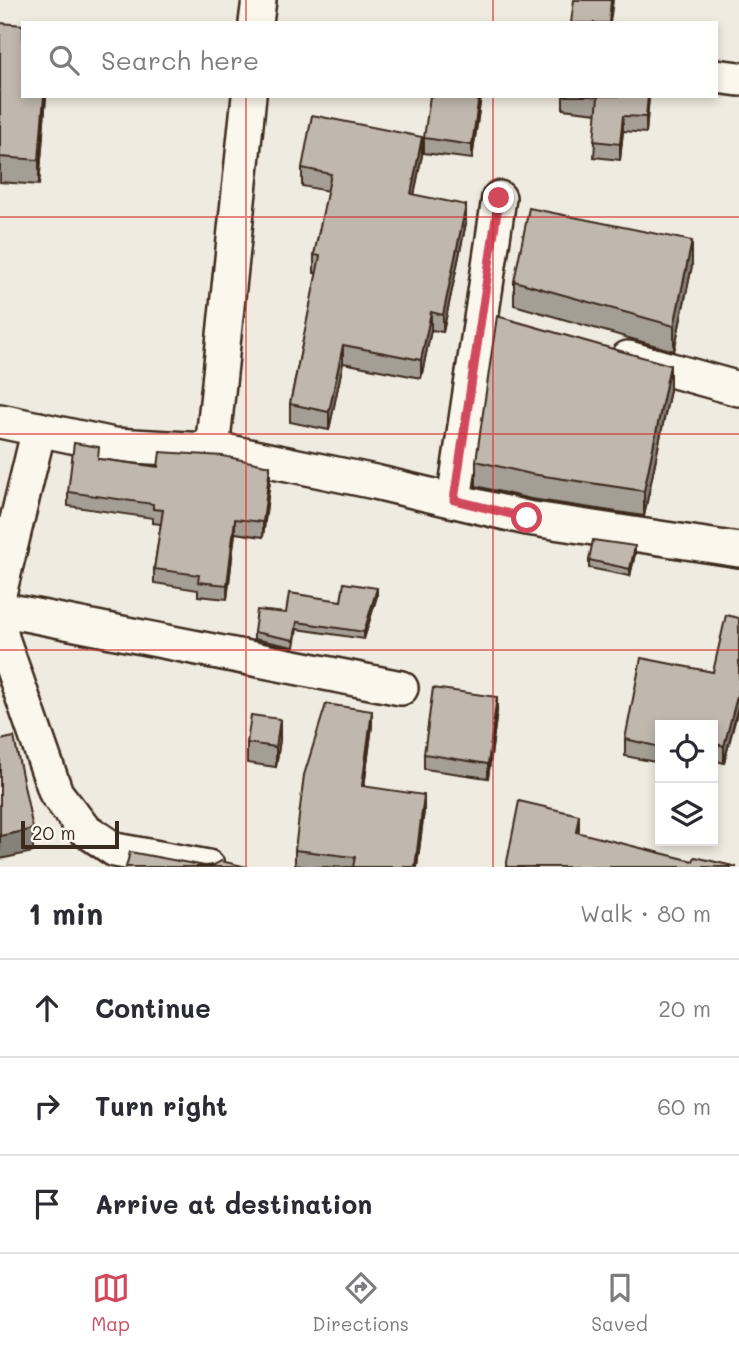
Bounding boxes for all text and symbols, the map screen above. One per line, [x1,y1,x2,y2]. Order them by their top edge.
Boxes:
search box [21,21,718,98]
icon: search [45,41,83,79]
text: Search here [101,43,259,77]
route end [483,182,514,213]
route start [511,502,542,533]
map controls [655,720,718,846]
button: locate [655,720,718,783]
button: layers [655,783,718,846]
scale bar [21,818,119,850]
text: 20 m [32,820,76,845]
text: 1 min [28,893,103,933]
text: Walk · 80 m [580,898,711,928]
icon: ahead [28,989,66,1027]
text: Continue [95,991,211,1025]
text: 20 m [658,993,711,1023]
icon: right [28,1087,66,1125]
text: Turn right [95,1089,228,1123]
text: 60 m [657,1091,711,1121]
icon: arrive [28,1185,66,1223]
text: Arrive at destination [95,1187,372,1221]
tab: Map [91,1269,130,1336]
tab: Directions [312,1269,409,1336]
tab: Saved [591,1269,648,1336]

